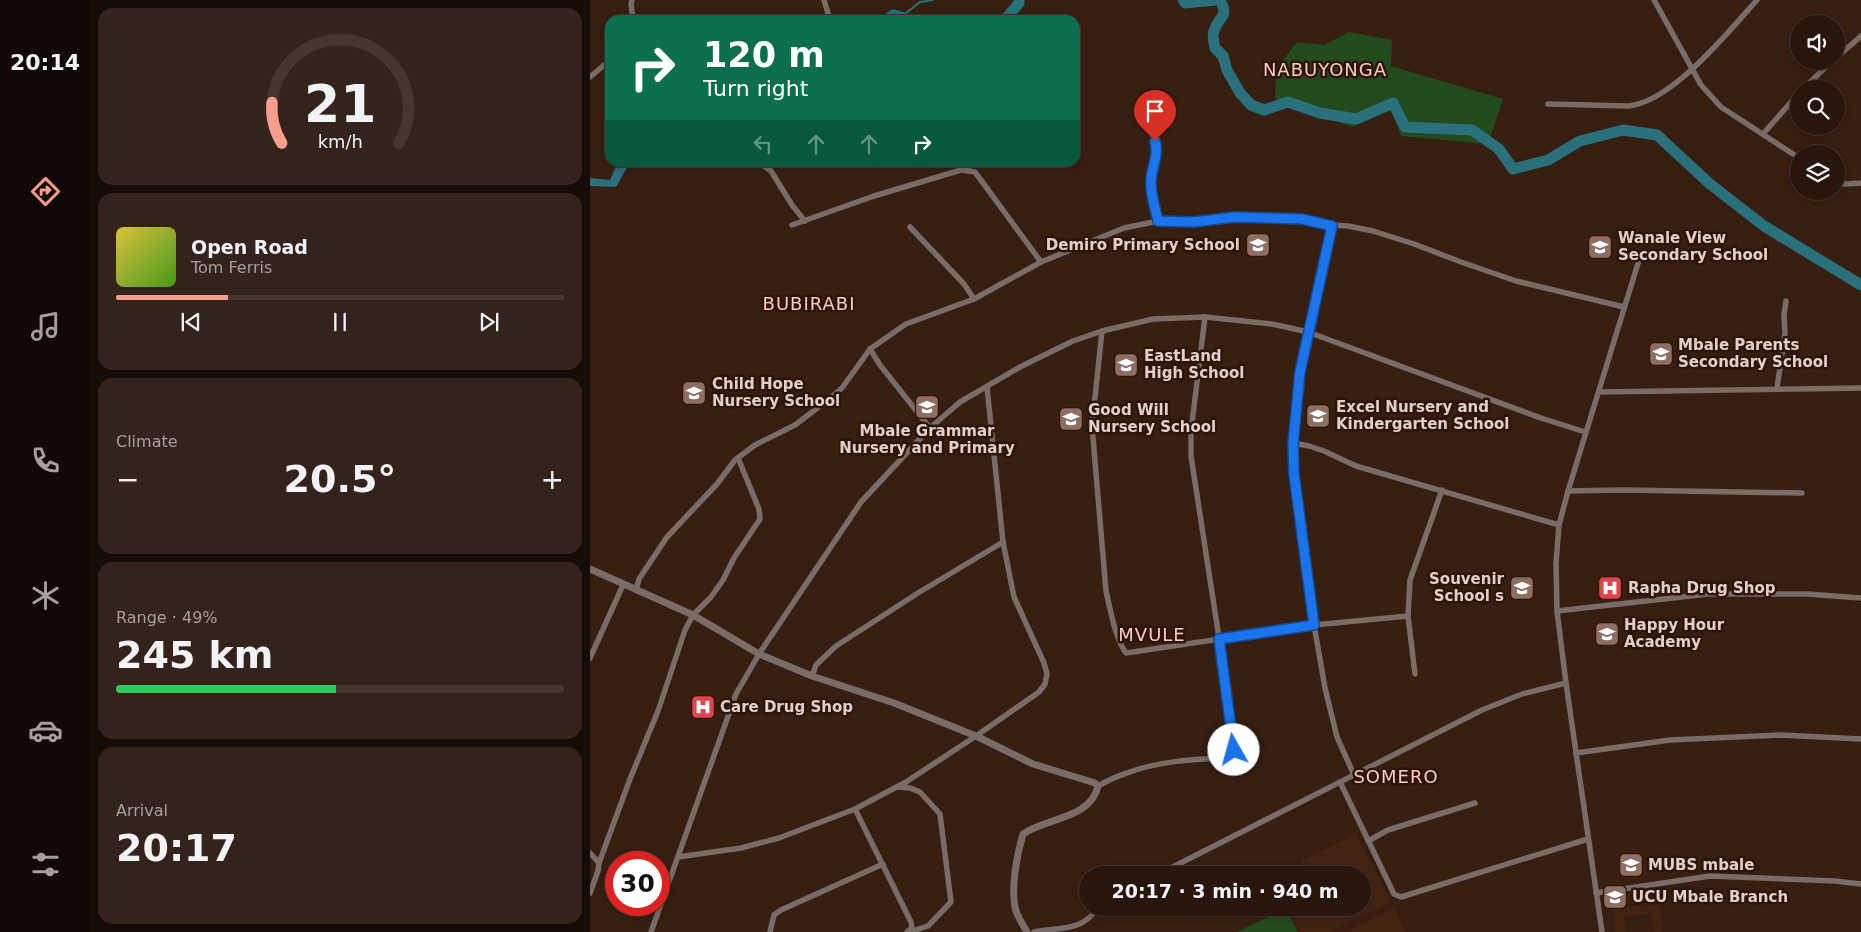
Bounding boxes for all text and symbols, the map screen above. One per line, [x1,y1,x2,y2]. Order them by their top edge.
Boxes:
map controls [1790,15,1845,200]
button: sound [1790,15,1845,70]
icon: right [620,35,685,100]
text: 120 m [703,35,825,75]
text: 20:14 [10,50,80,75]
district label: NABUYONGA [1263,59,1387,80]
text: 21 [304,74,376,134]
text: Turn right [703,76,808,101]
button: search [1790,80,1845,135]
pin [1134,90,1176,141]
icon: arrive [1141,97,1169,125]
icon: left [749,130,777,158]
icon: ahead [802,130,830,158]
icon: ahead [855,130,883,158]
icon: right [908,130,936,158]
text: km/h [317,131,363,152]
button: layers [1790,145,1845,200]
icon: directions [28,174,63,209]
place label: Wanale View Secondary School [1618,229,1768,264]
school or university icon: Demiro Primary School [1245,232,1271,258]
school or university icon: Wanale View Secondary School [1587,234,1613,260]
text: Open Road [191,236,308,258]
place label: Demiro Primary School [1046,236,1240,254]
text: Tom Ferris [191,258,272,277]
district label: BUBIRABI [763,293,855,314]
icon: previous [177,308,205,336]
icon: pause [326,308,354,336]
icon: next [475,308,503,336]
icon: music [28,309,63,344]
place label: Mbale Parents Secondary School [1678,336,1828,371]
school or university icon: Mbale Parents Secondary School [1648,341,1674,367]
place label: EastLand High School [1144,347,1244,382]
school or university icon: EastLand High School [1113,352,1139,378]
place label: Child Hope Nursery School [712,375,840,410]
school or university icon: Child Hope Nursery School [681,380,707,406]
school or university icon: Mbale Grammar Nursery and Primary [914,394,940,420]
place label: Excel Nursery and Kindergarten School [1336,398,1509,433]
place label: Good Will Nursery School [1088,401,1216,436]
school or university icon: Excel Nursery and Kindergarten School [1305,403,1331,429]
school or university icon: Good Will Nursery School [1058,406,1084,432]
place label: Mbale Grammar Nursery and Primary [839,422,1015,457]
text: Climate [116,432,178,451]
icon: phone [28,443,63,478]
text: 20.5° [284,457,396,501]
text: − [116,463,139,496]
text: + [541,463,564,496]
place label: Souvenir School s [1429,570,1505,605]
school or university icon: Souvenir School s [1509,575,1535,601]
hospital icon: Rapha Drug Shop [1597,575,1623,601]
icon: climate [28,578,63,613]
place label: Rapha Drug Shop [1628,579,1776,597]
text: Range · 49% [116,608,218,627]
place label: Happy Hour Academy [1624,616,1725,651]
school or university icon: Happy Hour Academy [1594,621,1620,647]
district label: MVULE [1118,624,1186,645]
text: 245 km [116,633,273,677]
hospital icon: Care Drug Shop [690,694,716,720]
place label: Care Drug Shop [720,698,853,716]
icon: car [28,713,63,748]
position arrow [1207,723,1259,775]
district label: SOMERO [1353,766,1439,787]
text: Arrival [116,801,168,820]
text: 20:17 [116,826,237,870]
icon: filters [28,847,63,882]
speed limit sign: 30 [605,851,670,916]
school or university icon: MUBS mbale [1618,852,1644,878]
place label: MUBS mbale [1648,856,1754,874]
text: 20:17 · 3 min · 940 m [1111,880,1339,902]
school or university icon: UCU Mbale Branch [1602,884,1628,910]
place label: UCU Mbale Branch [1632,888,1788,906]

